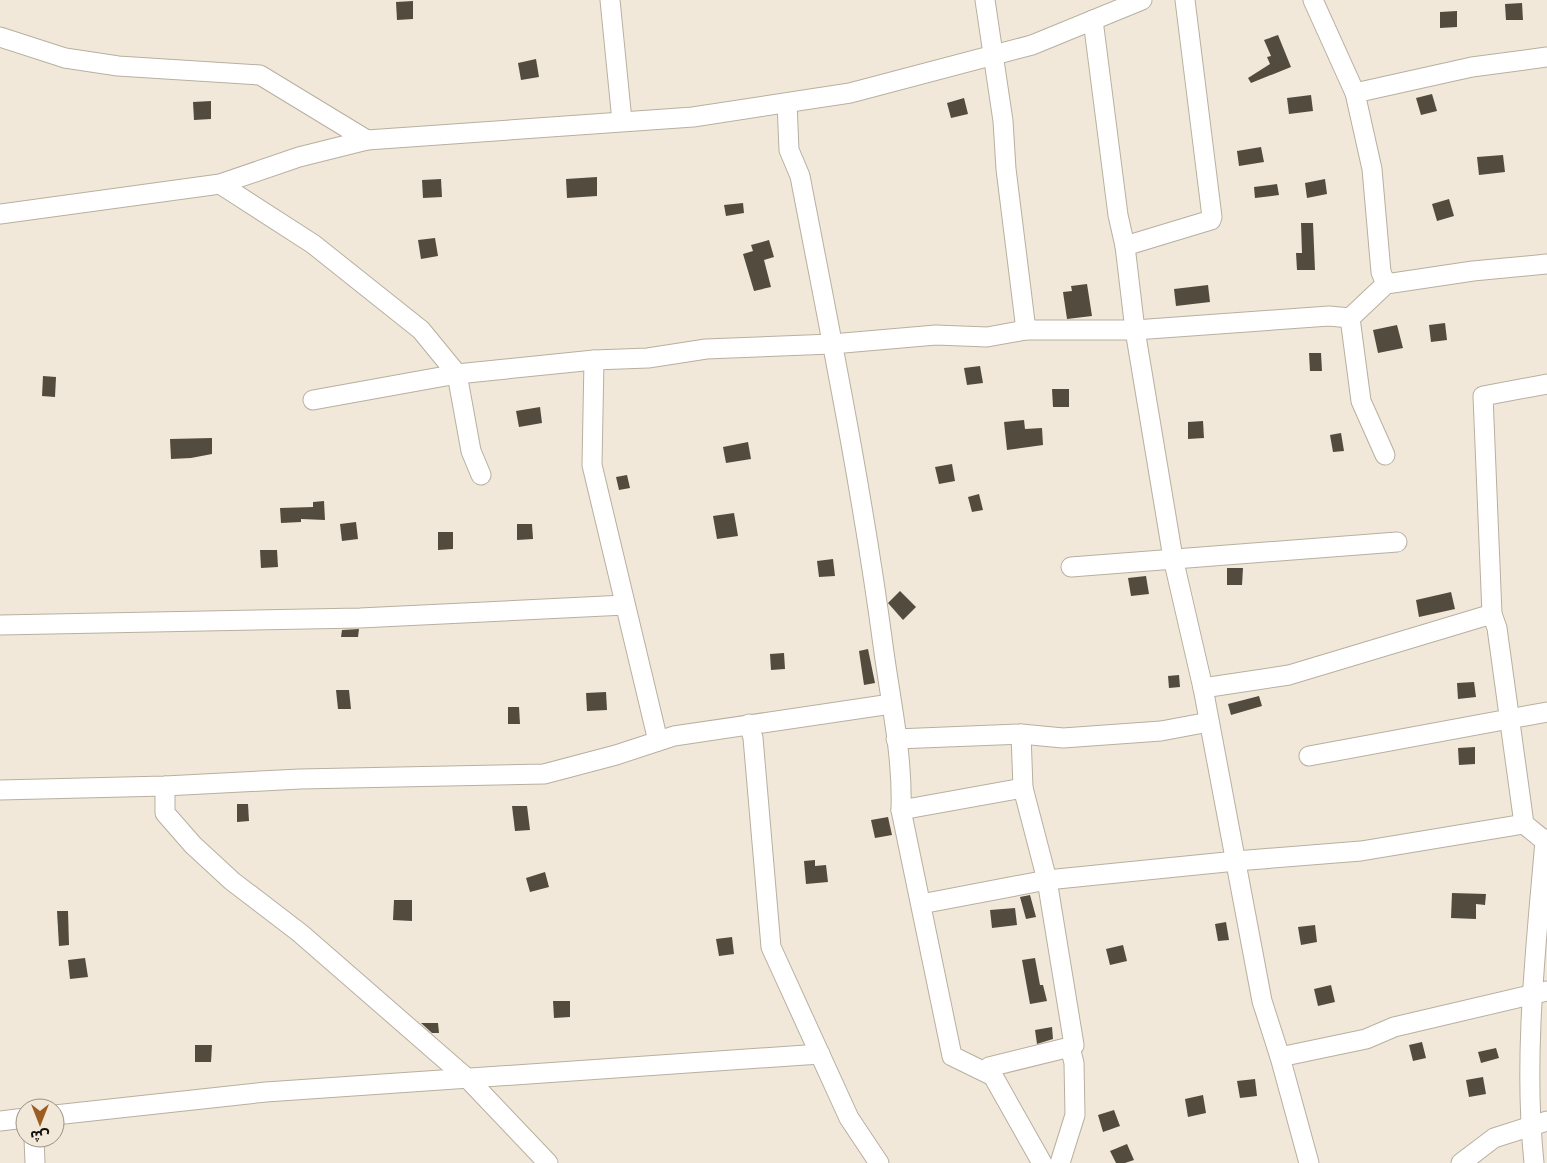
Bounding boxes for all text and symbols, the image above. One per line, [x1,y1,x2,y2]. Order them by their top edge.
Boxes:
north arrow [15,1098,65,1148]
text: ش [30,1128,50,1145]

